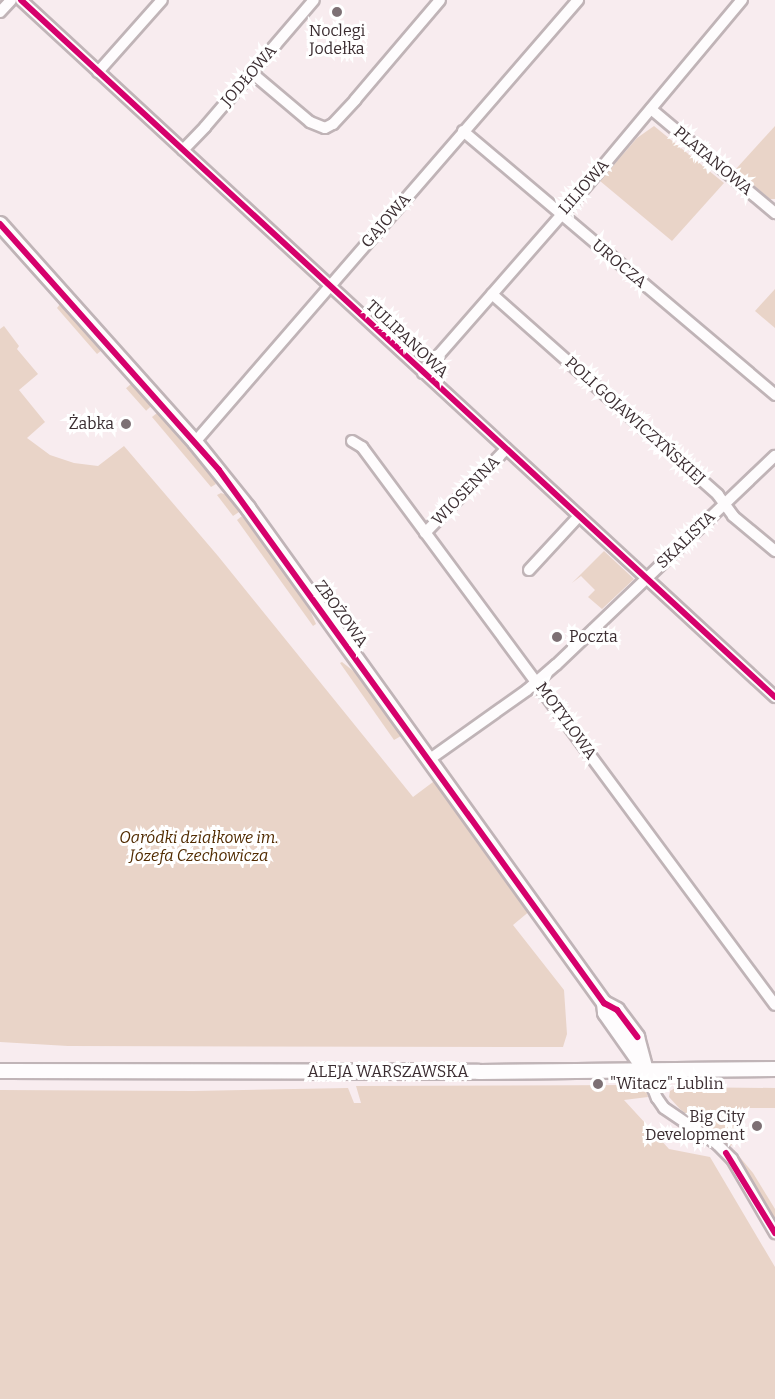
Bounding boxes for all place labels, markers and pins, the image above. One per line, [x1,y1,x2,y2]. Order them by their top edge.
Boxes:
marker: Noclegi Jodełka [330,5,344,19]
place label: Noclegi Jodełka [309,21,365,59]
place label: Żabka [69,414,114,434]
marker: Żabka [119,417,133,431]
place label: Poczta [569,627,618,647]
marker: Poczta [550,630,564,644]
place label: "Witacz" Lublin [610,1074,724,1094]
marker: "Witacz" Lublin [591,1077,605,1091]
place label: Big City Development [645,1107,745,1145]
marker: Big City Development [750,1119,764,1133]

